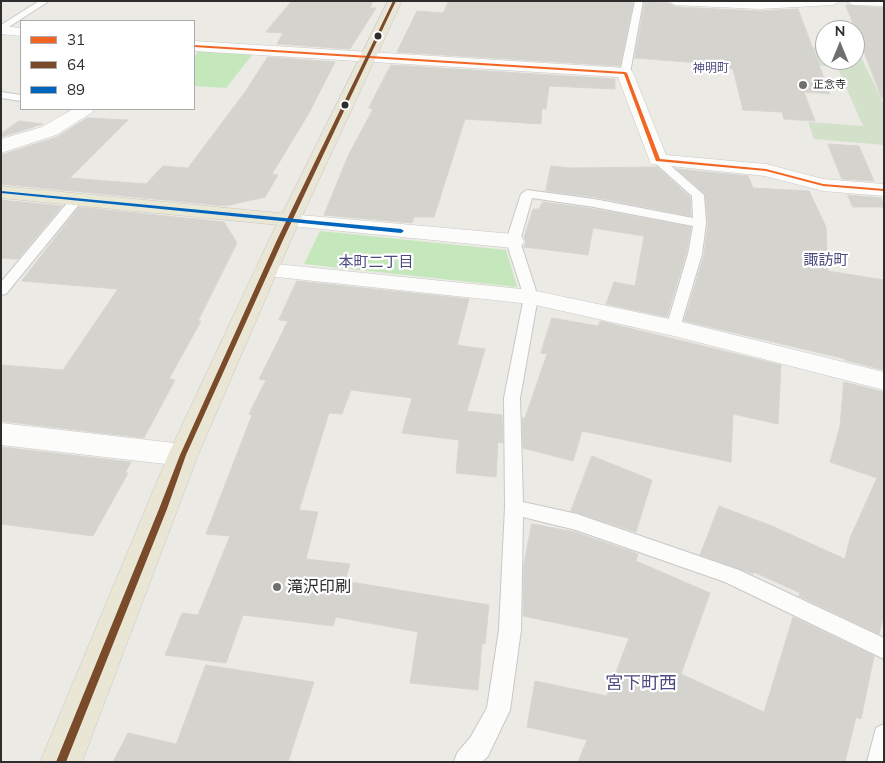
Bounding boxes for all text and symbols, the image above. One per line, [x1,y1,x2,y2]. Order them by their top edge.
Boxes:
legend [20,20,195,110]
north arrow [815,20,865,70]
text: N [835,22,845,40]
text: 31 [67,30,85,49]
unlabelled marker [373,31,383,41]
text: 64 [67,55,85,74]
district label: 神明町 [693,61,729,75]
place label: 正念寺 [813,78,846,92]
marker: 正念寺 [797,79,809,91]
text: 89 [67,80,85,99]
unlabelled marker [340,100,350,110]
district label: 諏訪町 [804,251,848,269]
district label: 本町二丁目 [339,253,413,271]
place label: 滝沢印刷 [287,577,351,597]
marker: 滝沢印刷 [271,581,283,593]
district label: 宮下町西 [605,673,677,695]

